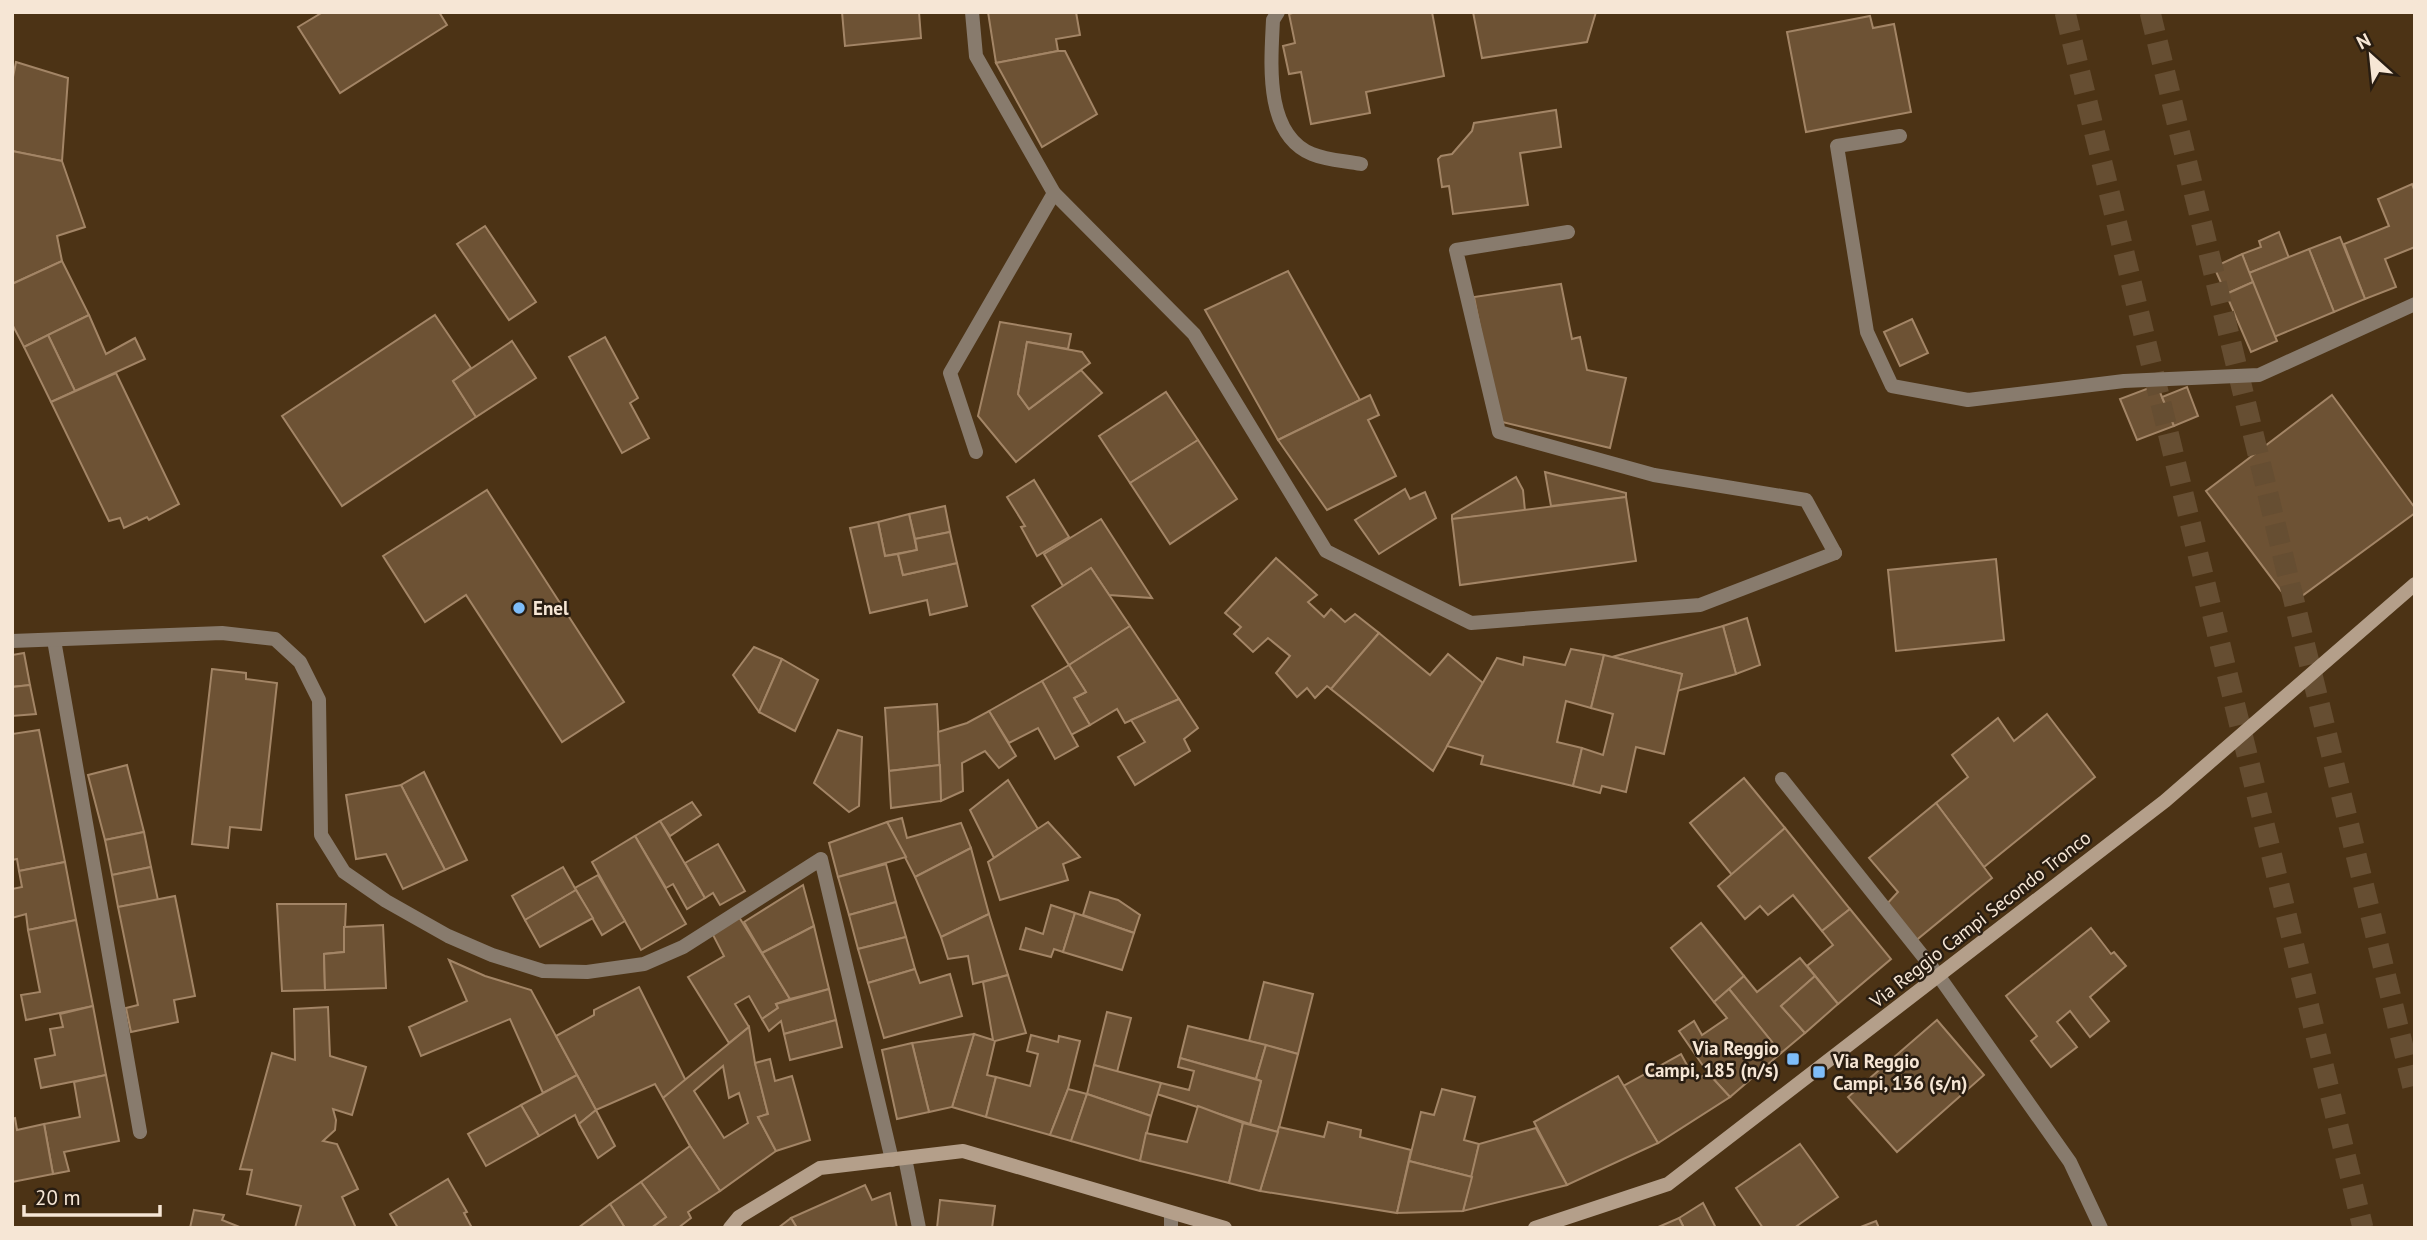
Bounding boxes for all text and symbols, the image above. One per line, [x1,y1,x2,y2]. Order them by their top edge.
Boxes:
north arrow [2336,21,2406,91]
text: N [2352,27,2374,54]
place label: Enel [533,596,569,620]
marker: Enel [511,600,527,616]
street label: Via Reggio Campi Secondo Tronco [1864,825,2095,1013]
place label: Via Reggio Campi, 185 (n/s) [1645,1036,1779,1082]
place label: Via Reggio Campi, 136 (s/n) [1832,1049,1967,1095]
marker: Via Reggio Campi, 185 (n/s) [1785,1051,1801,1067]
marker: Via Reggio Campi, 136 (s/n) [1811,1064,1827,1080]
scale bar [24,1174,161,1218]
text: 20 m [35,1184,81,1211]

